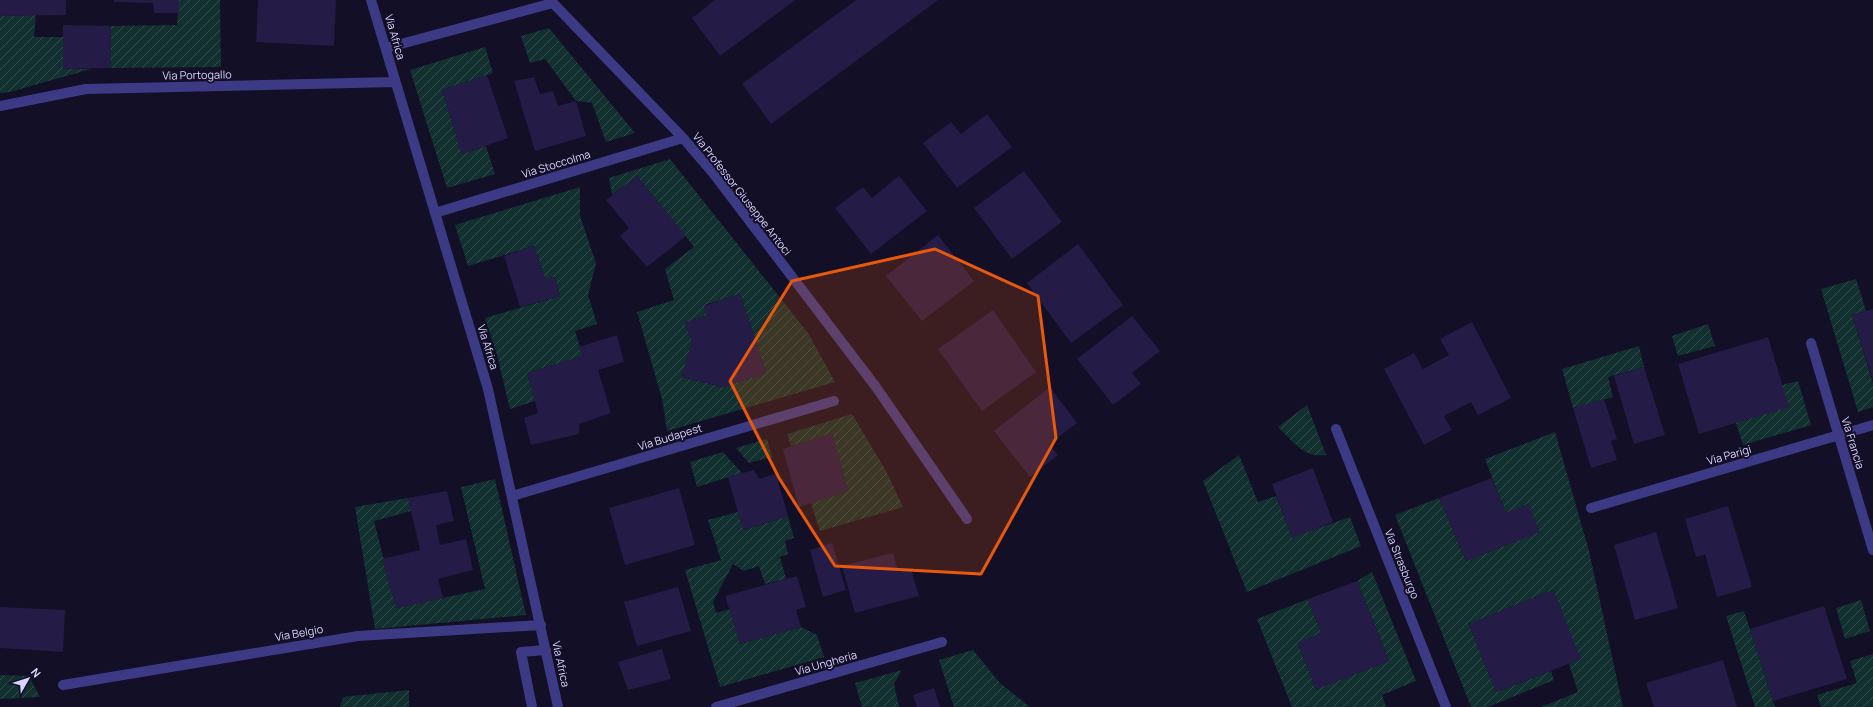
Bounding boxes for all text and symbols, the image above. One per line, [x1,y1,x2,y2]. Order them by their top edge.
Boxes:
street label: Via Africa [382,12,409,61]
street label: Via Portogallo [162,66,232,83]
street label: Via Professor Giuseppe Antoci [690,129,795,258]
street label: Via Stoccolma [520,146,592,181]
street label: Via Africa [474,322,502,371]
street label: Via Francia [1838,415,1869,471]
street label: Via Budapest [636,420,704,453]
street label: Via Parigi [1705,441,1753,468]
street label: Via Strasburgo [1382,527,1423,601]
street label: Via Belgio [274,621,325,644]
street label: Via Africa [549,640,574,688]
street label: Via Ungheria [793,647,859,679]
north arrow [8,659,48,699]
text: N [28,665,45,680]

